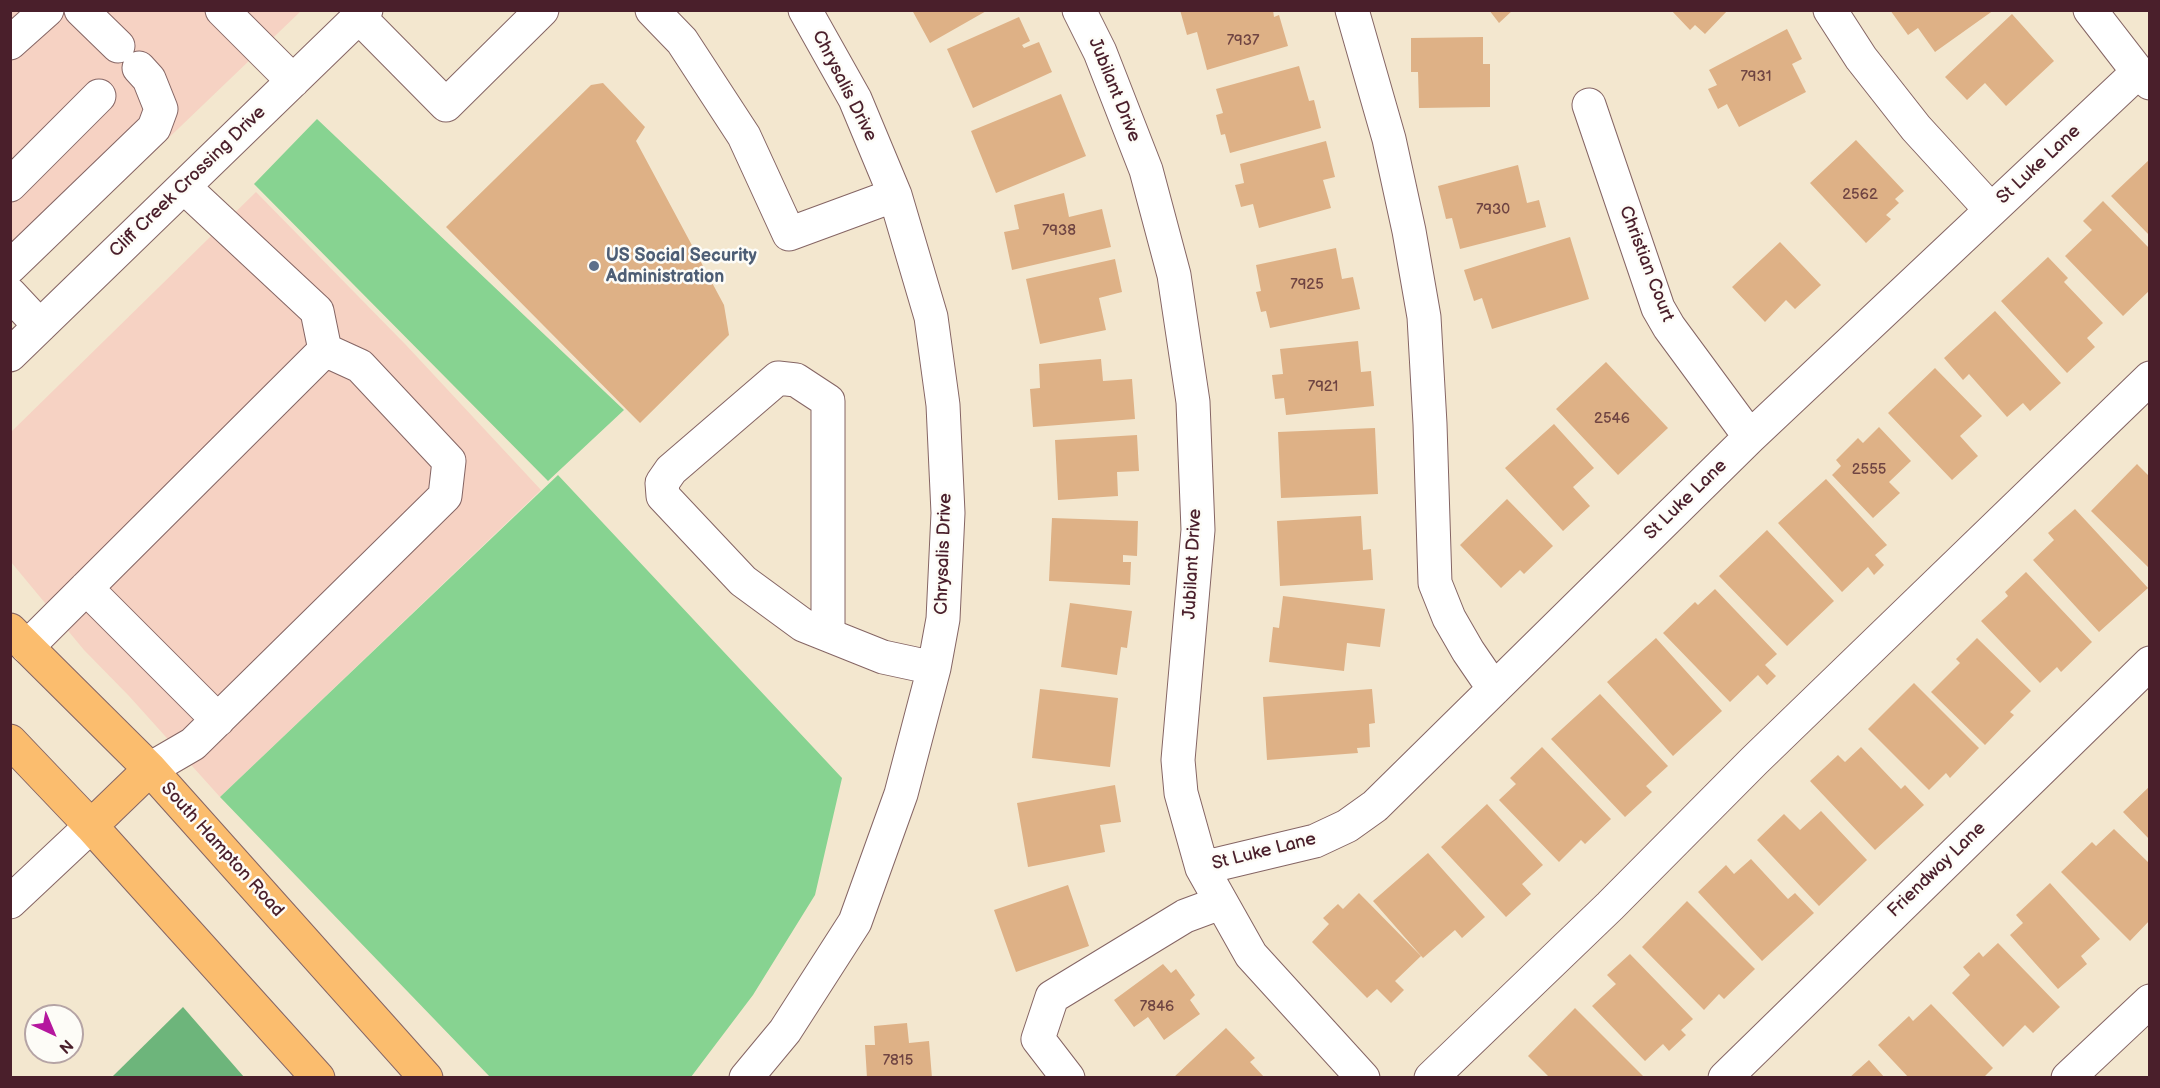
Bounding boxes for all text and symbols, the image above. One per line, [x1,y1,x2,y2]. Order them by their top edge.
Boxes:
street label: Chrysalis Drive [807,27,881,145]
house number: 7937 [1227,32,1259,50]
street label: Jubilant Drive [1083,35,1145,145]
house number: 7931 [1740,68,1772,86]
street label: Cliff Creek Crossing Drive [105,102,271,262]
street label: St Luke Lane [1993,121,2085,209]
house number: 2562 [1842,186,1878,204]
house number: 7930 [1476,201,1510,219]
street label: Christian Court [1614,203,1678,325]
house number: 7938 [1042,222,1076,240]
place label: US Social Security Administration [606,245,757,288]
marker: US Social Security Administration [587,259,601,273]
house number: 7925 [1290,276,1324,294]
house number: 7921 [1308,378,1338,396]
house number: 2546 [1594,410,1630,428]
street label: St Luke Lane [1640,455,1732,545]
house number: 2555 [1852,461,1886,479]
street label: Chrysalis Drive [931,493,957,615]
street label: Jubilant Drive [1179,508,1207,620]
street label: South Hampton Road [156,778,288,922]
street label: Friendway Lane [1884,818,1990,922]
street label: St Luke Lane [1210,829,1318,875]
house number: 7846 [1140,998,1174,1016]
north arrow [24,1004,84,1064]
text: N [55,1035,76,1057]
house number: 7815 [883,1052,913,1070]

